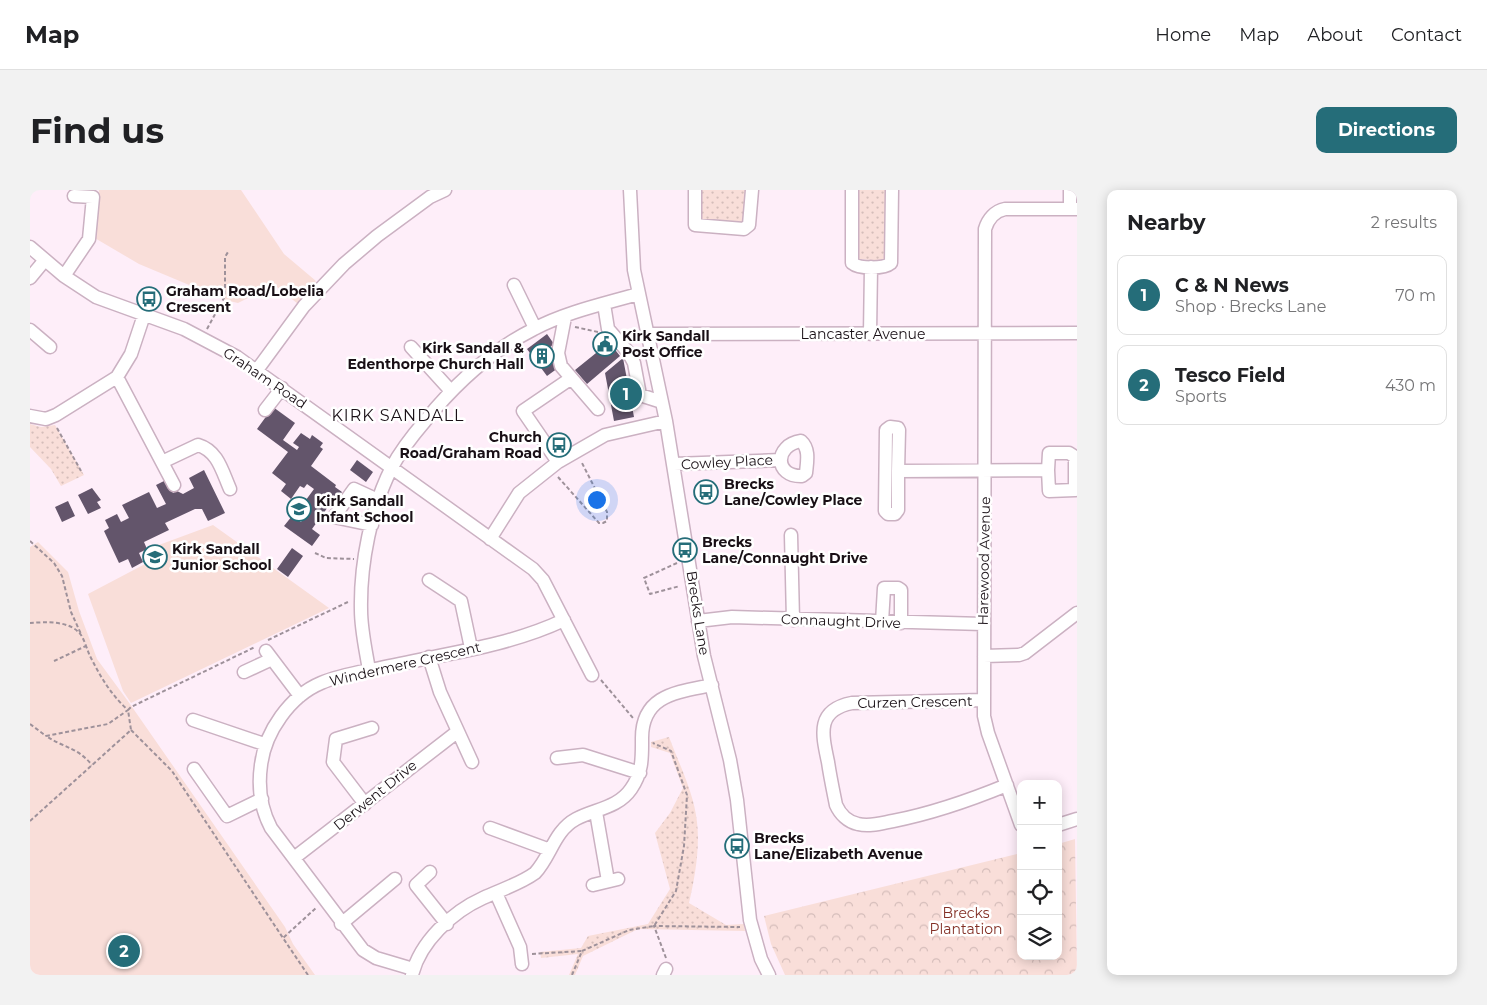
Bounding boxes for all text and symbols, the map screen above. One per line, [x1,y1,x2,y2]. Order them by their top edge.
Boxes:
text: Map [25,20,79,49]
text: Home [1155,24,1211,46]
text: Map [1239,24,1279,46]
text: About [1307,24,1363,46]
text: Contact [1391,24,1462,46]
button: Directions [1316,107,1457,153]
text: Find us [30,109,164,152]
text: Nearby [1127,210,1206,235]
text: 2 results [1371,213,1437,232]
text: C & N News [1175,274,1289,297]
place label: Graham Road/Lobelia Crescent [166,282,324,316]
bus stop icon: Graham Road/Lobelia Crescent [136,286,162,312]
text: 1 [1141,286,1147,305]
text: 70 m [1395,286,1436,305]
text: Shop · Brecks Lane [1175,297,1326,316]
street label: Lancaster Avenue [801,325,925,343]
place label: Kirk Sandall Post Office [622,327,710,361]
public building icon: Kirk Sandall Post Office [592,331,618,357]
place label: Kirk Sandall & Edenthorpe Church Hall [347,339,524,373]
street label: Graham Road [220,343,310,413]
building icon: Kirk Sandall & Edenthorpe Church Hall [529,343,555,369]
text: Tesco Field [1175,364,1285,387]
pin: 1 [610,375,642,413]
text: 2 [1139,376,1149,395]
text: 430 m [1385,376,1436,395]
text: Sports [1175,387,1227,406]
district label: KIRK SANDALL [331,406,465,425]
place label: Church Road/Graham Road [399,428,542,462]
bus stop icon: Church Road/Graham Road [546,432,572,458]
street label: Cowley Place [681,451,773,473]
place label: Brecks Lane/Cowley Place [724,475,863,509]
bus stop icon: Brecks Lane/Cowley Place [693,479,719,505]
your location [584,487,610,513]
place label: Kirk Sandall Infant School [316,492,413,526]
school or university icon: Kirk Sandall Infant School [286,496,312,522]
street label: Harewood Avenue [974,496,994,626]
place label: Brecks Lane/Connaught Drive [702,533,868,567]
bus stop icon: Brecks Lane/Connaught Drive [672,537,698,563]
place label: Kirk Sandall Junior School [171,540,272,574]
school or university icon: Kirk Sandall Junior School [142,544,168,570]
street label: Brecks Lane [682,569,714,657]
street label: Connaught Drive [781,610,901,632]
street label: Windermere Crescent [328,638,483,690]
street label: Curzen Crescent [857,692,973,712]
street label: Derwent Drive [330,756,420,834]
map controls [1017,780,1062,960]
button: + [1017,780,1062,825]
button: − [1017,825,1062,870]
place label: Brecks Lane/Elizabeth Avenue [754,829,923,863]
bus stop icon: Brecks Lane/Elizabeth Avenue [724,833,750,859]
button: locate [1017,870,1062,915]
park label: Brecks Plantation [930,904,1002,938]
button: layers [1017,915,1062,960]
pin: 2 [108,932,140,970]

